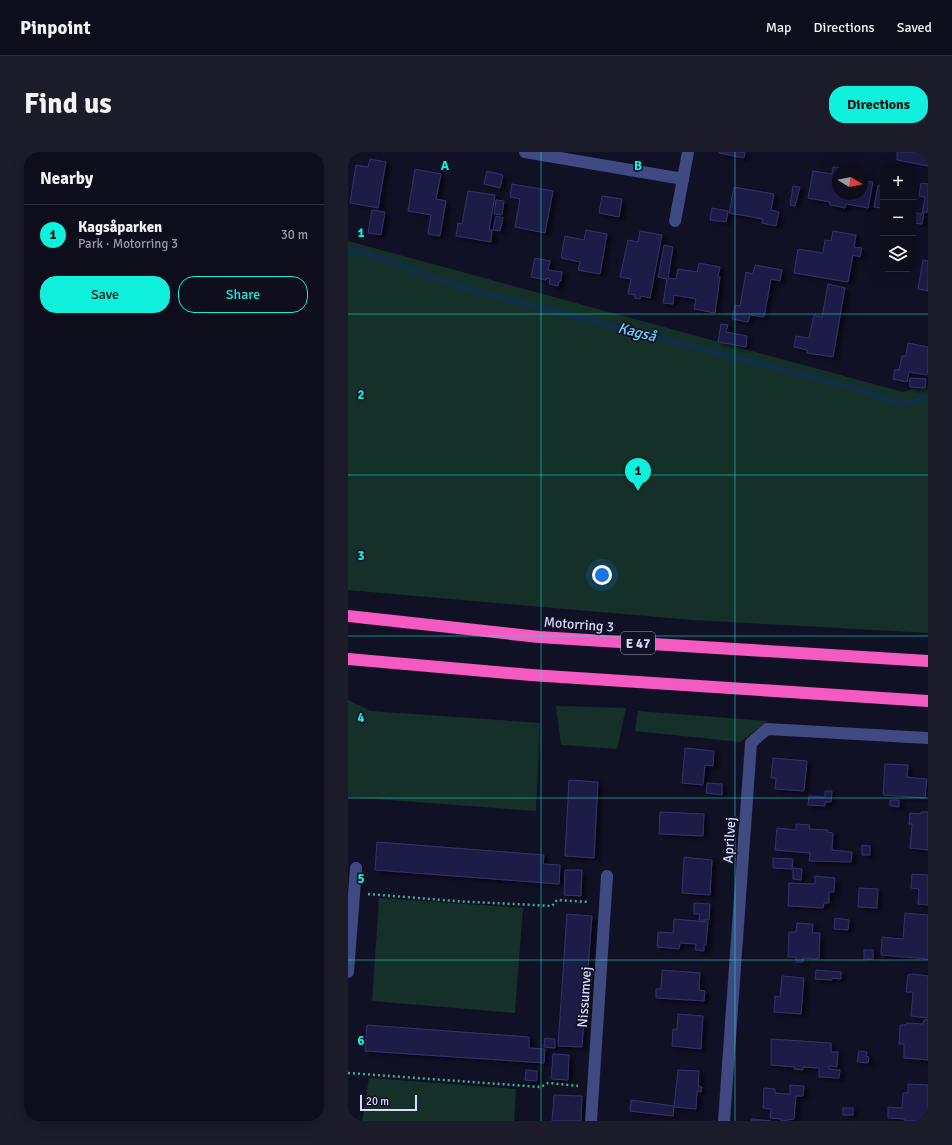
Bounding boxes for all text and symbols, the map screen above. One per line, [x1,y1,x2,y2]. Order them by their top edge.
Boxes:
text: Pinpoint [20,16,91,40]
text: Map [766,19,792,36]
text: Directions [814,19,875,36]
text: Saved [897,19,932,36]
button: Directions [829,86,928,123]
text: Find us [24,87,112,121]
text: A [441,158,450,174]
text: B [634,158,642,174]
north arrow [832,164,868,200]
map controls [880,164,916,272]
button: + [880,164,916,200]
text: Nearby [40,168,93,189]
button: − [880,200,916,236]
text: Kagsåparken [78,218,162,236]
text: 1 [357,225,365,241]
text: 1 [49,227,57,243]
text: 30 m [281,227,308,243]
text: Park · Motorring 3 [78,236,178,252]
button: layers [880,236,916,272]
button: Save [40,276,170,313]
button: Share [178,276,308,313]
water label: Kagså [616,319,659,346]
text: 2 [357,387,365,403]
pin: 1 [625,458,651,491]
text: 3 [357,548,365,564]
your location [592,565,612,585]
street label: Motorring 3 [543,614,615,635]
road number: E 47 [621,632,655,654]
text: 4 [357,710,365,726]
street label: Aprilvej [719,816,740,864]
text: 5 [357,871,365,887]
street label: Nissumvej [574,966,595,1028]
text: 6 [357,1033,365,1049]
scale bar [360,1093,417,1112]
text: 20 m [366,1095,389,1108]

